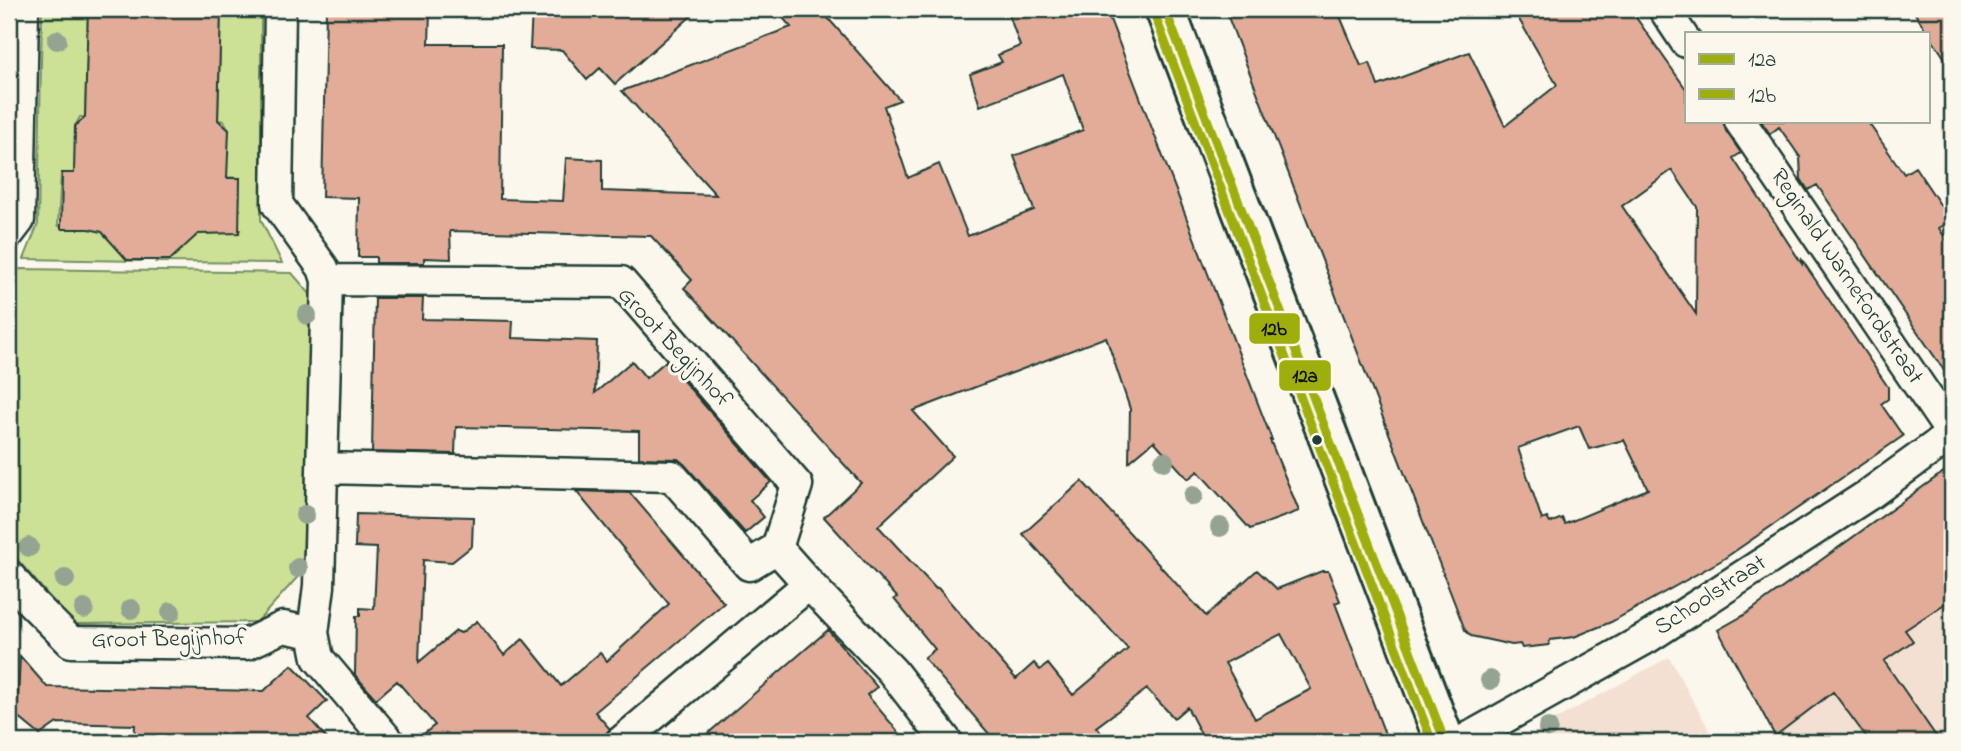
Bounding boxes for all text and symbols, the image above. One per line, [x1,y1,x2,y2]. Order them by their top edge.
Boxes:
legend [1685,32,1930,122]
text: 12a [1748,46,1776,76]
text: 12b [1748,82,1776,112]
street label: Reginald Warnefordstraat [1761,162,1931,392]
street label: Groot Begijnhof [608,279,740,417]
line badge: 12b [1248,312,1301,345]
text: 12b [1261,317,1288,344]
line badge: 12a [1278,359,1332,392]
text: 12a [1292,364,1318,391]
unlabelled marker [1310,433,1324,447]
street label: Schoolstraat [1648,547,1774,645]
street label: Groot Begijnhof [91,621,248,659]

